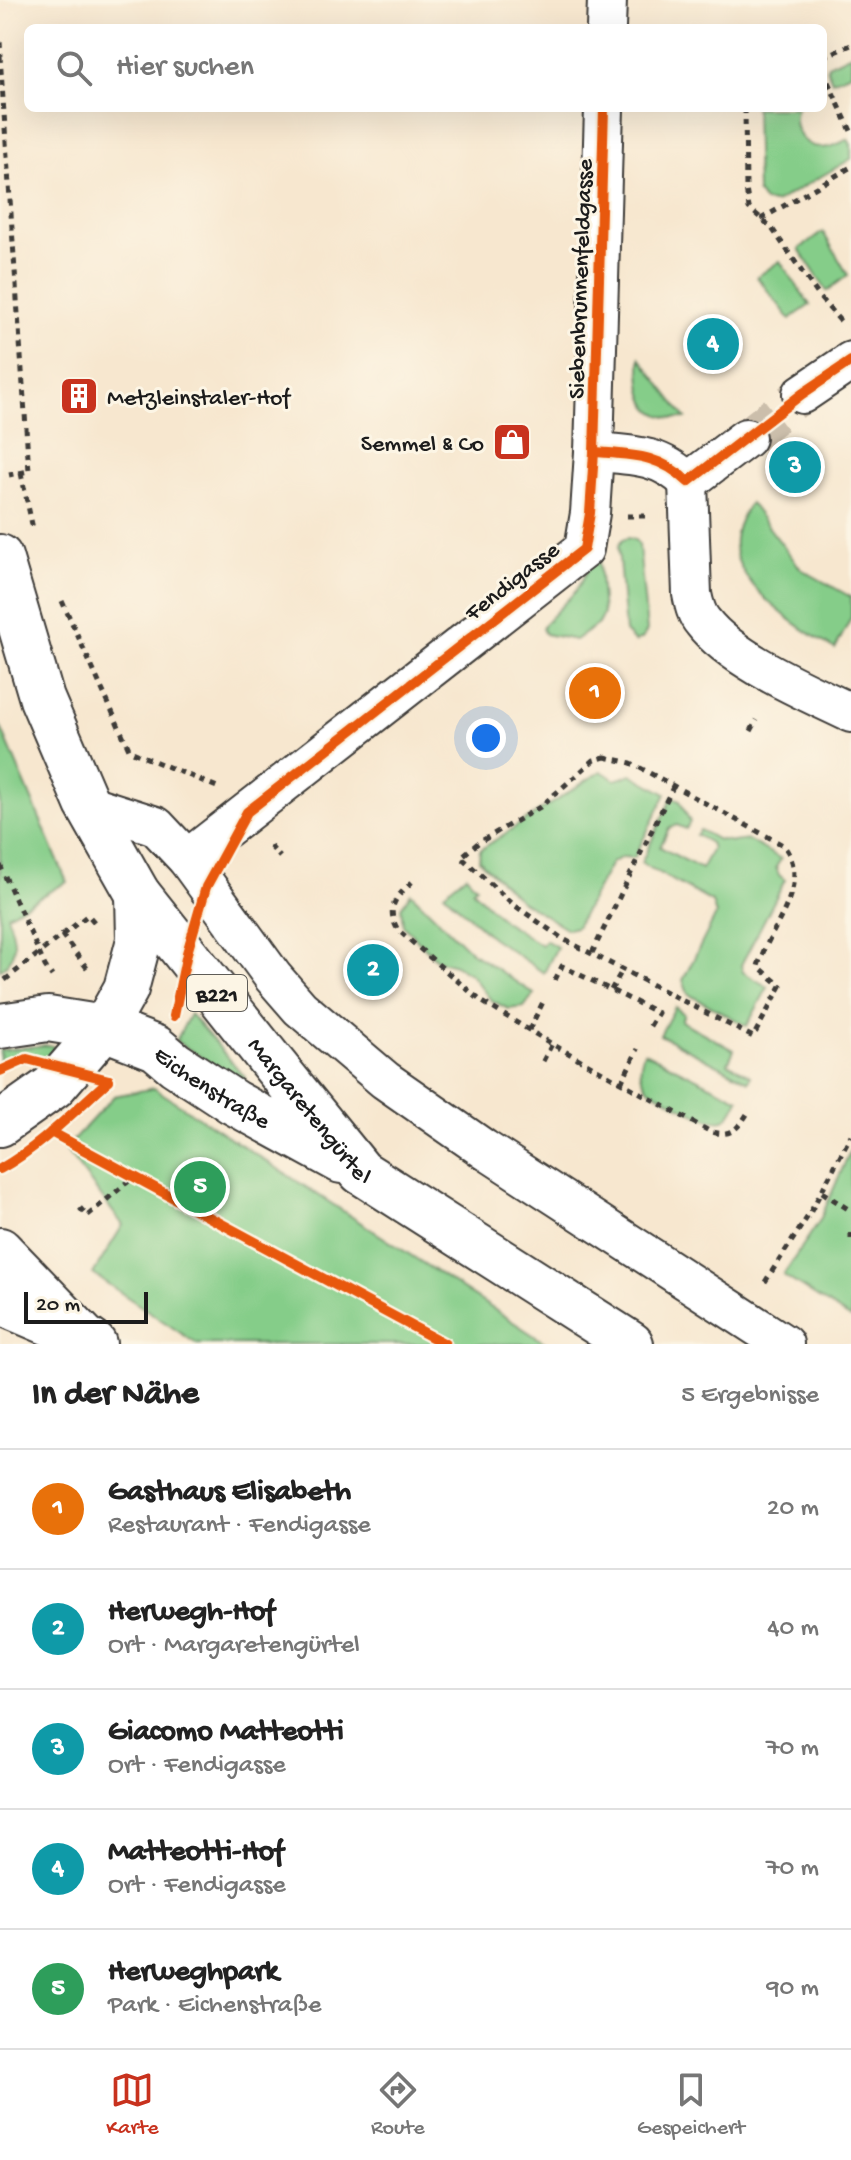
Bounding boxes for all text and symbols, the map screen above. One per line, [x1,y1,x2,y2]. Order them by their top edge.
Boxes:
search box [24,24,827,112]
icon: search [52,46,96,90]
text: Hier suchen [116,51,254,86]
street label: Siebenbrunnenfeldgasse [564,158,601,400]
pin: 4 [687,314,739,374]
building icon: Metzleinstaler-Hof [58,375,100,417]
place label: Metzleinstaler-Hof [107,385,292,414]
shop icon: Semmel & Co [491,421,533,463]
place label: Semmel & Co [361,431,484,460]
pin: 3 [769,437,821,497]
street label: Fendigasse [459,536,567,629]
pin: 1 [569,663,621,723]
your location [466,718,506,758]
pin: 2 [347,940,399,1000]
road number: B221 [187,975,247,1011]
street label: Margaretengürtel [240,1033,376,1193]
street label: Eichenstraße [147,1041,275,1138]
pin: 5 [174,1157,226,1217]
scale bar [24,1288,148,1324]
text: 20 m [36,1293,80,1319]
text: In der Nähe [32,1376,199,1416]
text: 5 Ergebnisse [681,1381,819,1412]
text: Gasthaus Elisabeth [108,1476,351,1511]
text: 1 [53,1494,63,1525]
text: 20 m [767,1494,819,1525]
text: Restaurant · Fendigasse [108,1511,371,1542]
text: Herwegh-Hof [108,1596,274,1631]
text: 2 [52,1614,64,1645]
text: 40 m [767,1614,819,1645]
text: Ort · Margaretengürtel [108,1631,360,1662]
text: Giacomo Matteotti [108,1716,344,1751]
text: 3 [51,1734,65,1765]
text: 70 m [766,1734,819,1765]
text: Ort · Fendigasse [108,1751,286,1782]
text: Matteotti-Hof [108,1836,283,1871]
text: 4 [52,1854,64,1885]
text: 70 m [766,1854,819,1885]
text: Ort · Fendigasse [108,1871,286,1902]
text: Herweghpark [108,1956,279,1991]
text: 5 [51,1974,65,2005]
text: 90 m [767,1974,819,2005]
text: Park · Eichenstraße [108,1991,322,2022]
tab: Karte [106,2068,159,2142]
tab: Route [371,2068,425,2142]
tab: Gespeichert [637,2068,745,2142]

